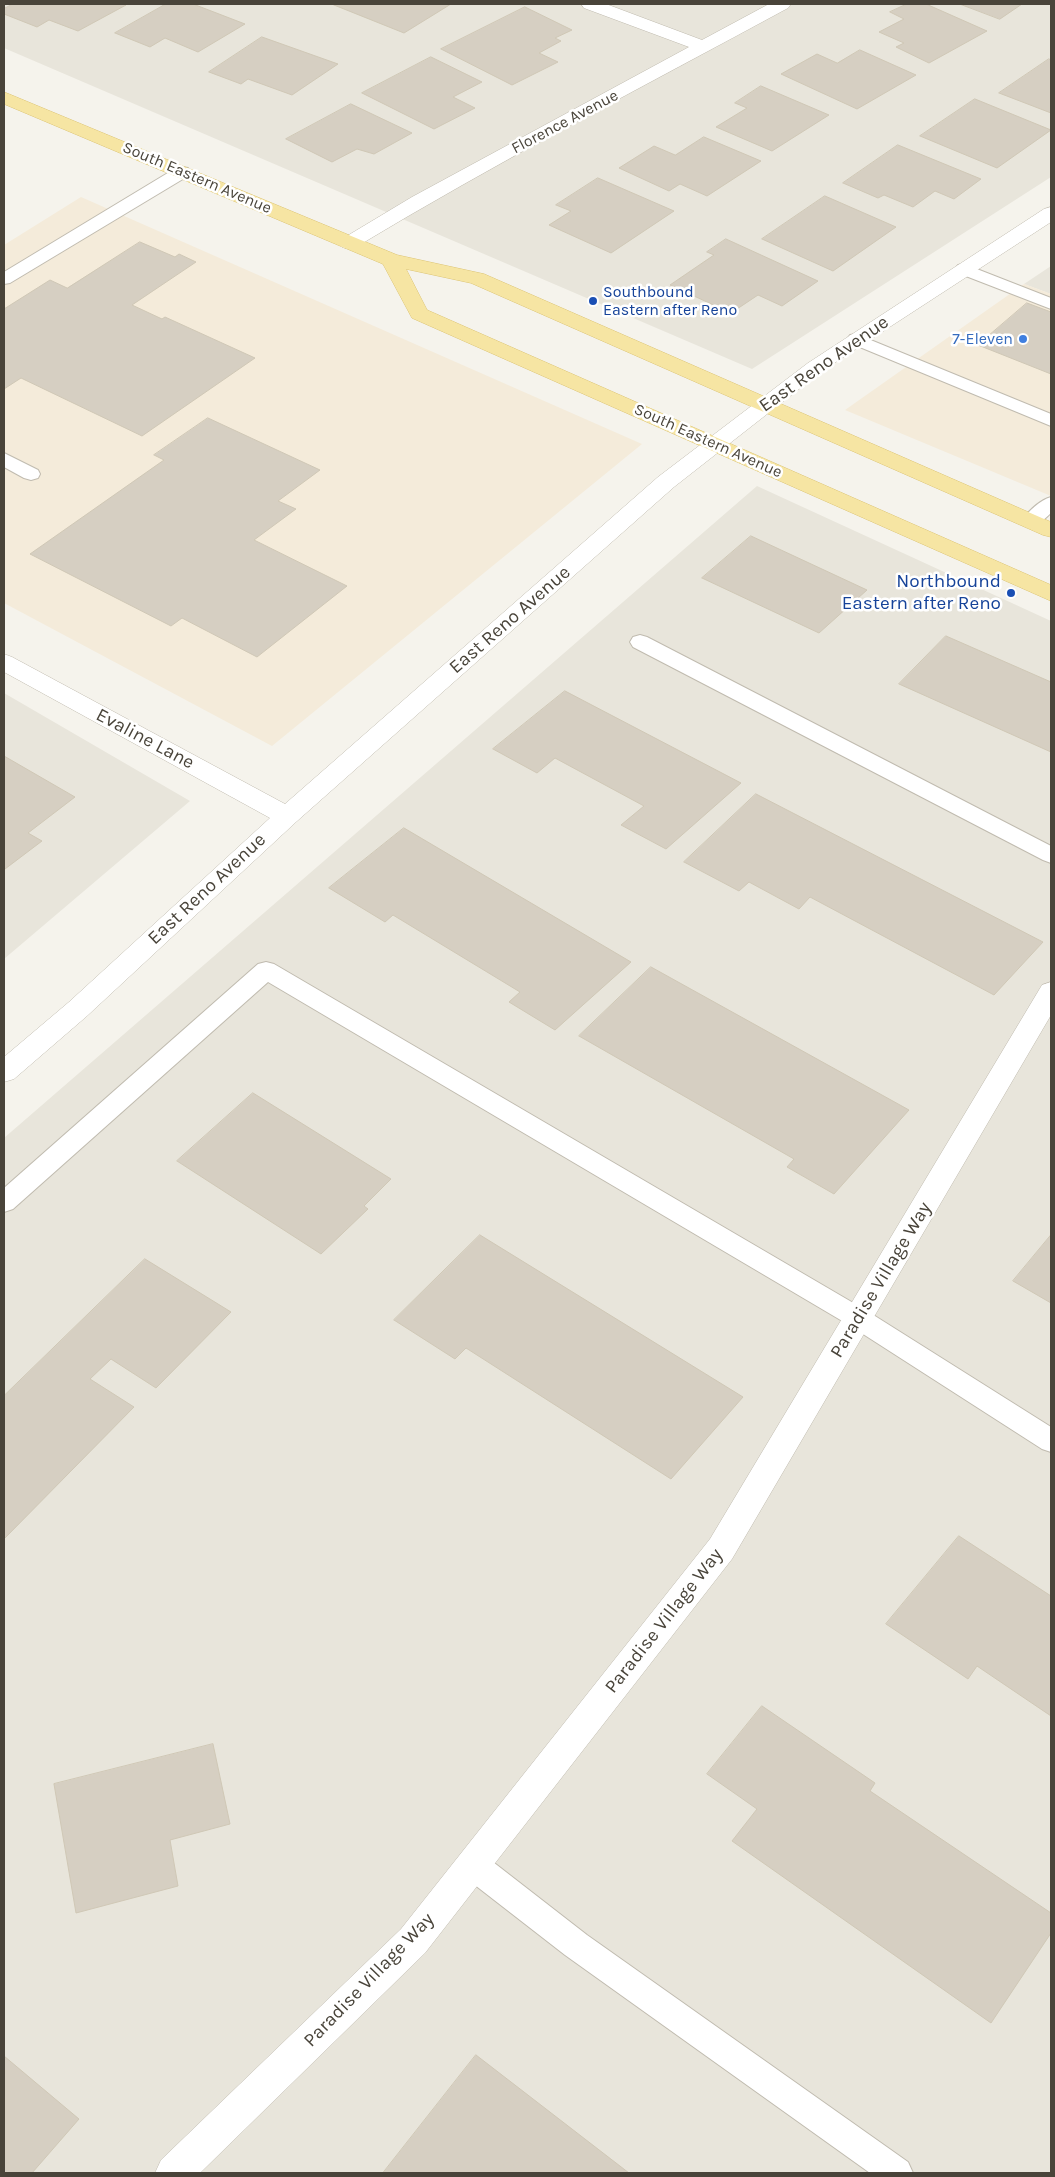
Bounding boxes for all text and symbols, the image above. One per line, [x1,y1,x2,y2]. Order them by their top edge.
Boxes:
street label: Florence Avenue [508,86,622,158]
street label: South Eastern Avenue [120,138,274,218]
place label: Southbound Eastern after Reno [603,282,737,320]
marker: Southbound Eastern after Reno [587,295,599,307]
street label: East Reno Avenue [755,311,893,417]
place label: 7-Eleven [952,329,1013,349]
marker: 7-Eleven [1017,333,1029,345]
street label: South Eastern Avenue [631,400,785,482]
street label: East Reno Avenue [445,561,575,679]
place label: Northbound Eastern after Reno [842,571,1001,615]
marker: Northbound Eastern after Reno [1005,587,1017,599]
street label: Evaline Lane [92,704,198,774]
street label: East Reno Avenue [143,828,271,950]
street label: Paradise Village Way [825,1198,937,1362]
street label: Paradise Village Way [600,1544,728,1698]
street label: Paradise Village Way [299,1908,439,2052]

